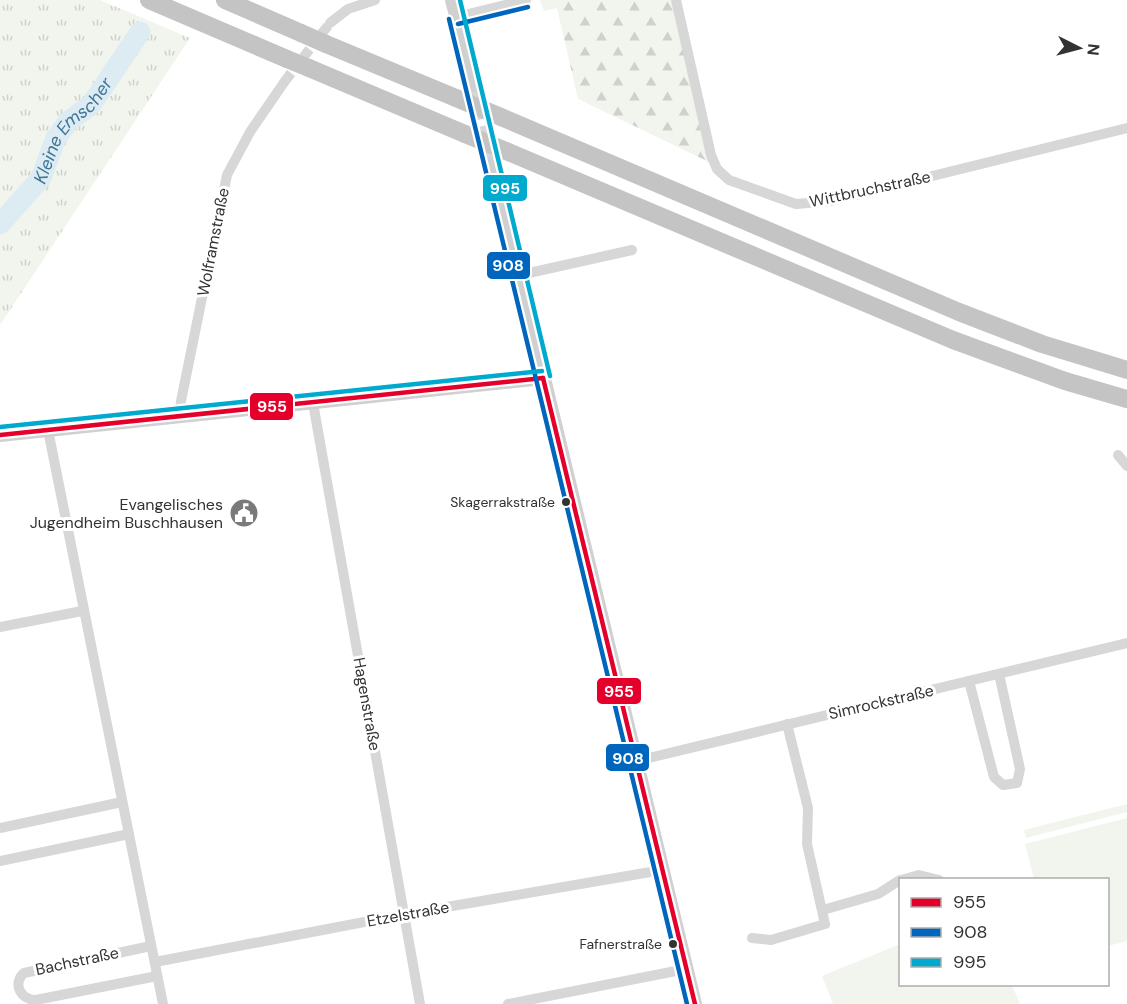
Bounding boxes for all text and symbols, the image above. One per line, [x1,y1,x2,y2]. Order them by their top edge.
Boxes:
north arrow [1049,18,1109,78]
text: N [1082,43,1104,56]
water label: Kleine Emscher [28,72,119,187]
street label: Wittbruchstraße [807,166,933,212]
line badge: 995 [482,174,528,202]
text: 995 [490,178,520,199]
street label: Wolframstraße [192,186,234,298]
line badge: 908 [486,251,531,280]
text: 908 [492,255,524,276]
line badge: 955 [249,392,294,421]
text: 955 [257,396,287,417]
place label: Skagerrakstraße [450,493,555,511]
place label: Evangelisches Jugendheim Buschhausen [30,494,223,533]
marker: Skagerrakstraße [560,496,572,508]
public building icon: Evangelisches Jugendheim Buschhausen [228,497,260,529]
street label: Hagenstraße [348,656,386,752]
line badge: 955 [596,677,642,705]
street label: Simrockstraße [826,680,936,724]
text: 955 [604,681,634,702]
line badge: 908 [605,743,650,772]
text: 908 [612,748,644,769]
legend [899,878,1109,986]
text: 955 [953,890,986,914]
street label: Etzelstraße [365,896,451,932]
text: 908 [953,920,988,944]
place label: Fafnerstraße [579,935,662,953]
marker: Fafnerstraße [667,938,679,950]
street label: Bachstraße [33,942,121,980]
text: 995 [953,950,987,974]

